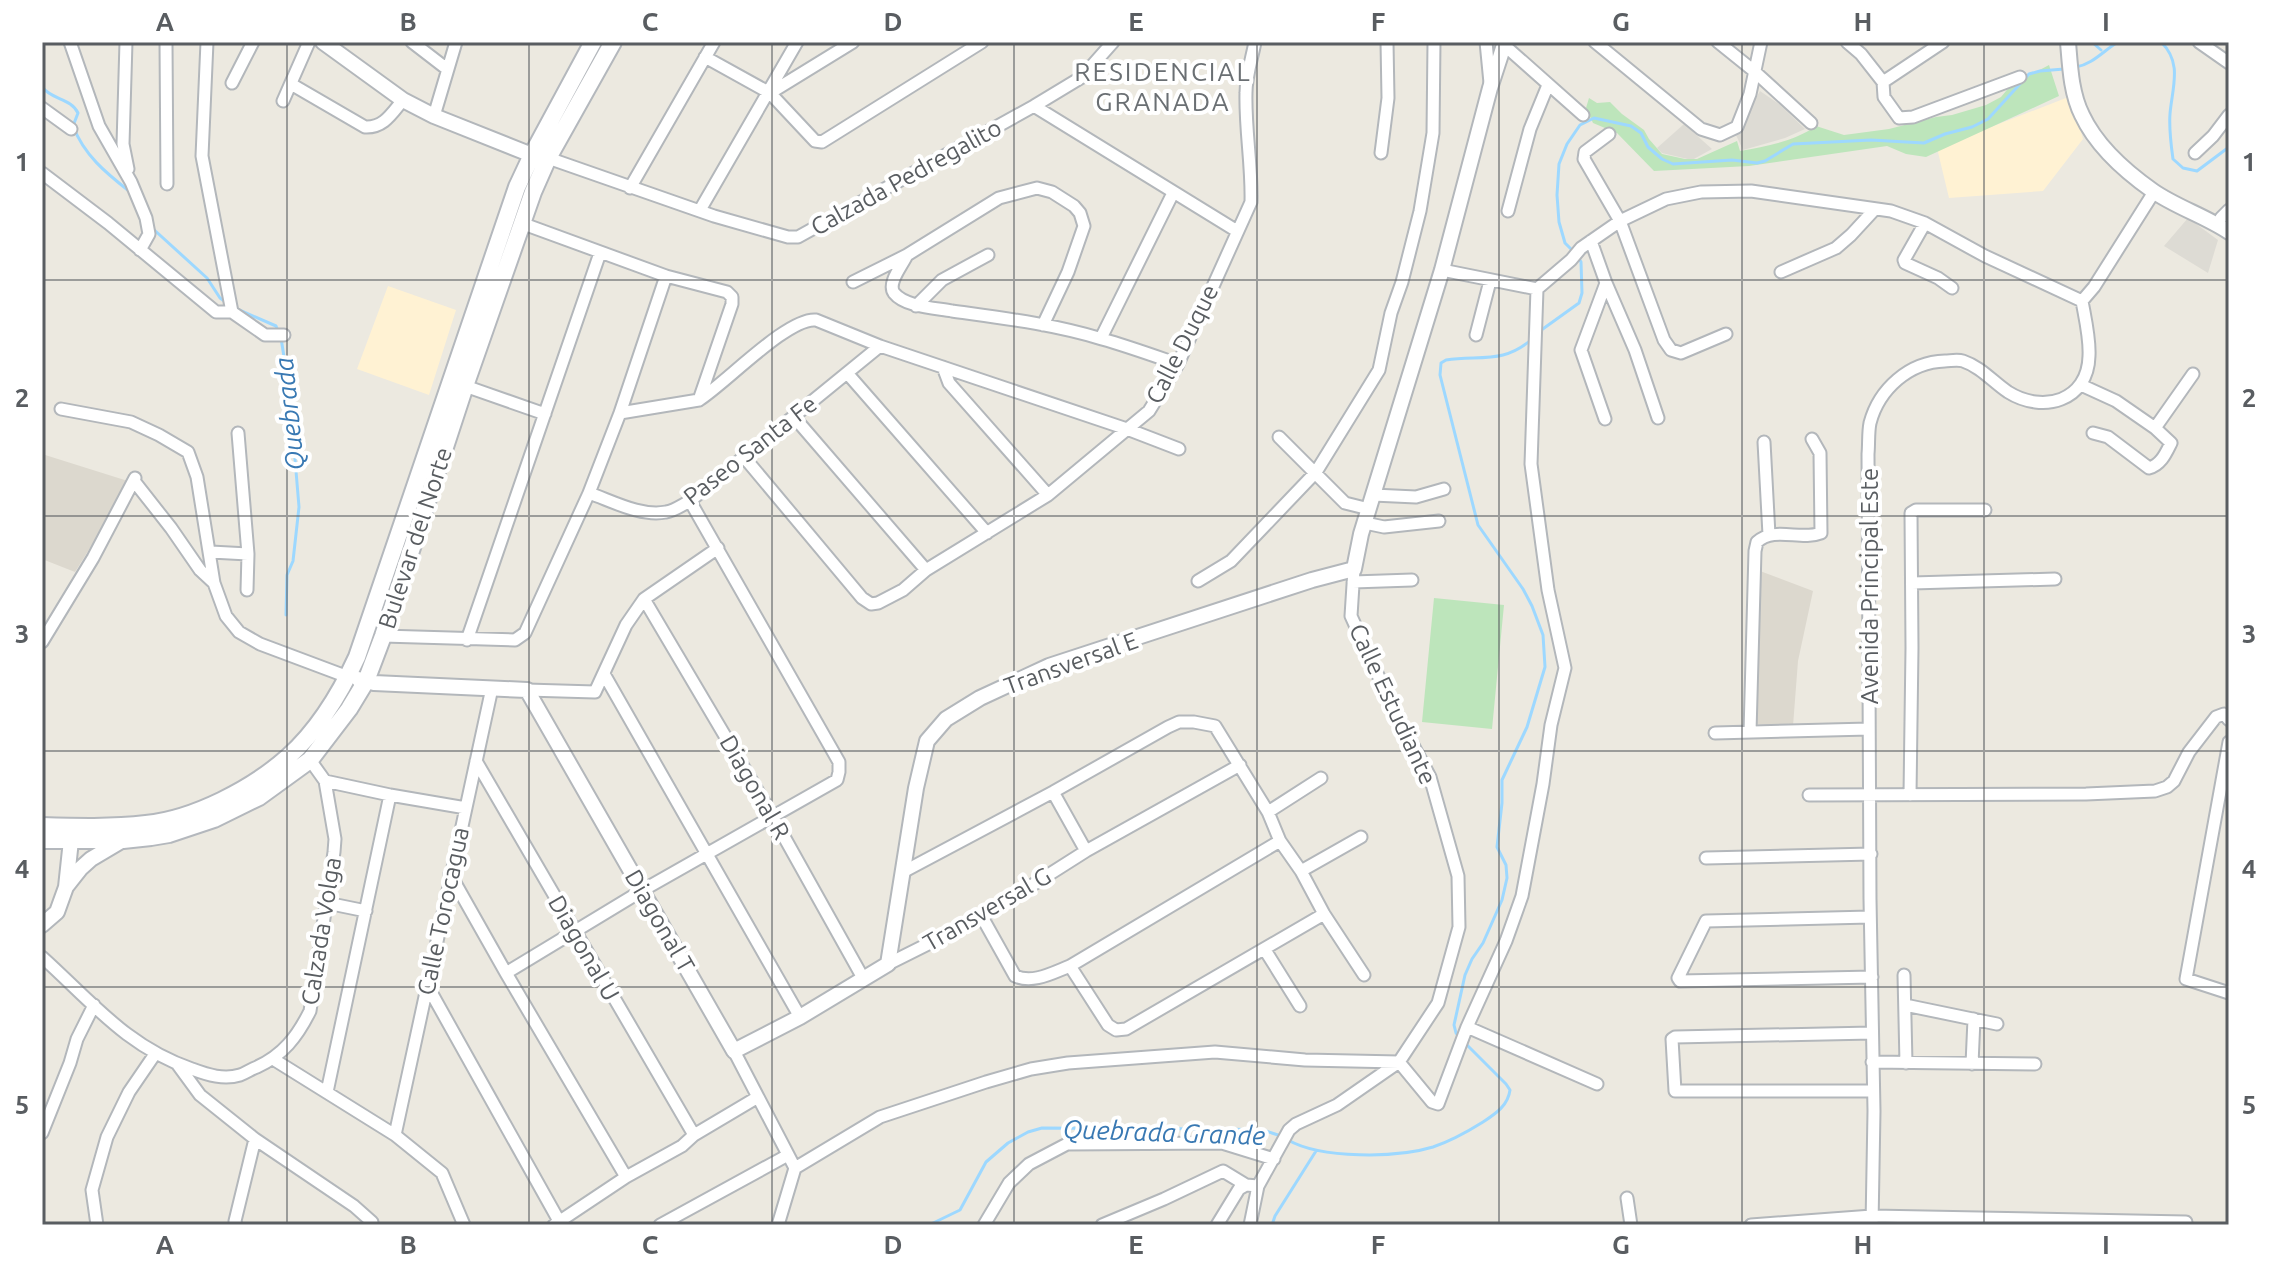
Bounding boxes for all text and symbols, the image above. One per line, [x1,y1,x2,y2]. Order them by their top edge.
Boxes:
text: A [156,7,175,36]
text: B [399,7,417,36]
text: C [642,7,659,36]
text: D [884,7,902,36]
text: E [1128,7,1144,36]
text: F [1371,7,1385,36]
text: G [1612,7,1630,36]
text: H [1854,7,1872,36]
text: I [2102,7,2110,36]
district label: RESIDENCIAL GRANADA [1074,57,1252,116]
street label: Calzada Pedregalito [806,113,1006,241]
text: 1 [15,147,29,176]
text: 1 [2242,147,2256,176]
street label: Calle Duque [1140,280,1224,408]
water label: Quebrada [269,356,310,472]
text: 2 [15,383,29,412]
text: 2 [2242,383,2256,412]
street label: Paseo Santa Fe [678,390,822,510]
street label: Bulevar del Norte [373,444,457,632]
street label: Avenida Principal Este [1856,468,1883,704]
text: 3 [15,619,29,648]
street label: Calle Estudiante [1344,619,1442,789]
text: 3 [2242,619,2256,648]
street label: Transversal E [1001,626,1141,700]
street label: Diagonal R [714,730,796,844]
street label: Calle Torocagua [412,825,474,997]
text: 4 [15,854,29,883]
text: 4 [2242,854,2256,883]
street label: Calzada Volga [296,855,346,1007]
street label: Transversal G [919,862,1055,956]
street label: Diagonal T [620,865,700,977]
street label: Diagonal U [543,891,625,1005]
text: 5 [15,1090,29,1119]
text: 5 [2242,1090,2256,1119]
water label: Quebrada Grande [1062,1114,1266,1151]
text: A [156,1230,175,1259]
text: B [399,1230,417,1259]
text: C [642,1230,659,1259]
text: D [884,1230,902,1259]
text: E [1128,1230,1144,1259]
text: F [1371,1230,1385,1259]
text: G [1612,1230,1630,1259]
text: H [1854,1230,1872,1259]
text: I [2102,1230,2110,1259]

